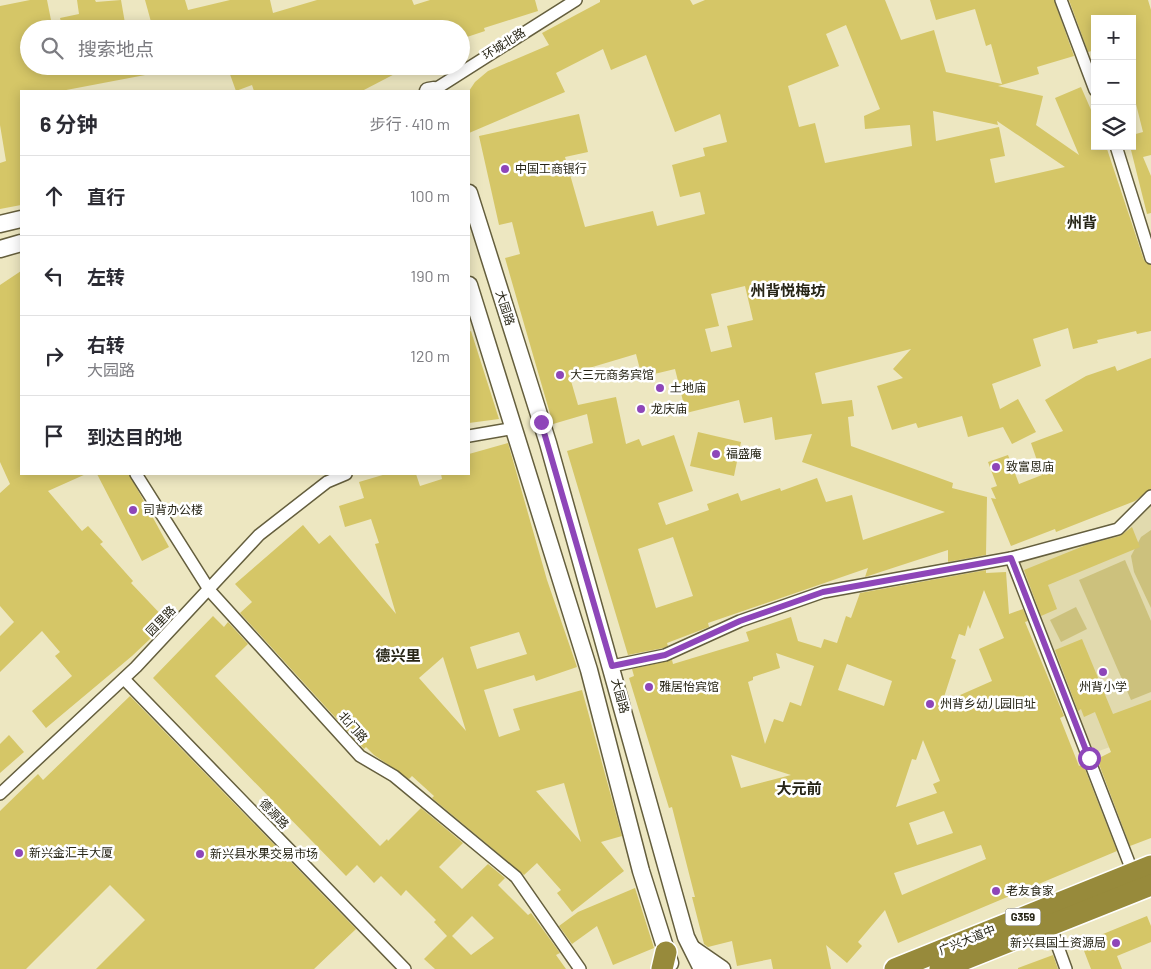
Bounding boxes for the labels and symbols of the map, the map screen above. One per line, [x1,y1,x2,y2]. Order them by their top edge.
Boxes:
street label: 环城北路 [479,24,528,62]
place label: 中国工商银行 [515,161,587,175]
marker: 中国工商银行 [499,163,511,175]
district label: 州背 [1067,213,1097,231]
district label: 州背悦梅坊 [750,281,826,299]
street label: 大园路 [494,288,518,327]
place label: 大三元商务宾馆 [570,367,654,381]
marker: 大三元商务宾馆 [554,369,566,381]
place label: 土地庙 [670,380,706,394]
marker: 土地庙 [654,382,666,394]
place label: 龙庆庙 [651,401,687,415]
marker: 龙庆庙 [635,403,647,415]
route end [530,411,553,434]
place label: 福盛庵 [726,446,762,460]
marker: 福盛庵 [710,448,722,460]
place label: 致富恩庙 [1006,459,1054,473]
marker: 致富恩庙 [990,461,1002,473]
place label: 司背办公楼 [143,502,203,516]
marker: 司背办公楼 [127,504,139,516]
street label: 园里路 [143,602,178,638]
district label: 德兴里 [375,646,421,664]
marker: 州背小学 [1097,666,1109,678]
street label: 大园路 [610,677,632,715]
place label: 雅居怡宾馆 [659,679,719,693]
place label: 州背小学 [1079,679,1127,693]
marker: 雅居怡宾馆 [643,681,655,693]
place label: 州背乡幼儿园旧址 [940,696,1036,710]
marker: 州背乡幼儿园旧址 [924,698,936,710]
street label: 北门路 [336,708,371,744]
route start [1078,747,1101,770]
district label: 大元前 [776,779,822,797]
street label: 德源路 [257,795,292,831]
place label: 新兴金汇丰大厦 [29,845,113,859]
place label: 新兴县水果交易市场 [210,846,318,860]
marker: 新兴金汇丰大厦 [13,847,25,859]
marker: 新兴县水果交易市场 [194,848,206,860]
place label: 老友食家 [1006,883,1054,897]
marker: 老友食家 [990,885,1002,897]
road number: G359 [1006,909,1040,926]
street label: 广兴大道中 [936,921,997,957]
place label: 新兴县国土资源局 [1010,935,1106,949]
marker: 新兴县国土资源局 [1110,937,1122,949]

